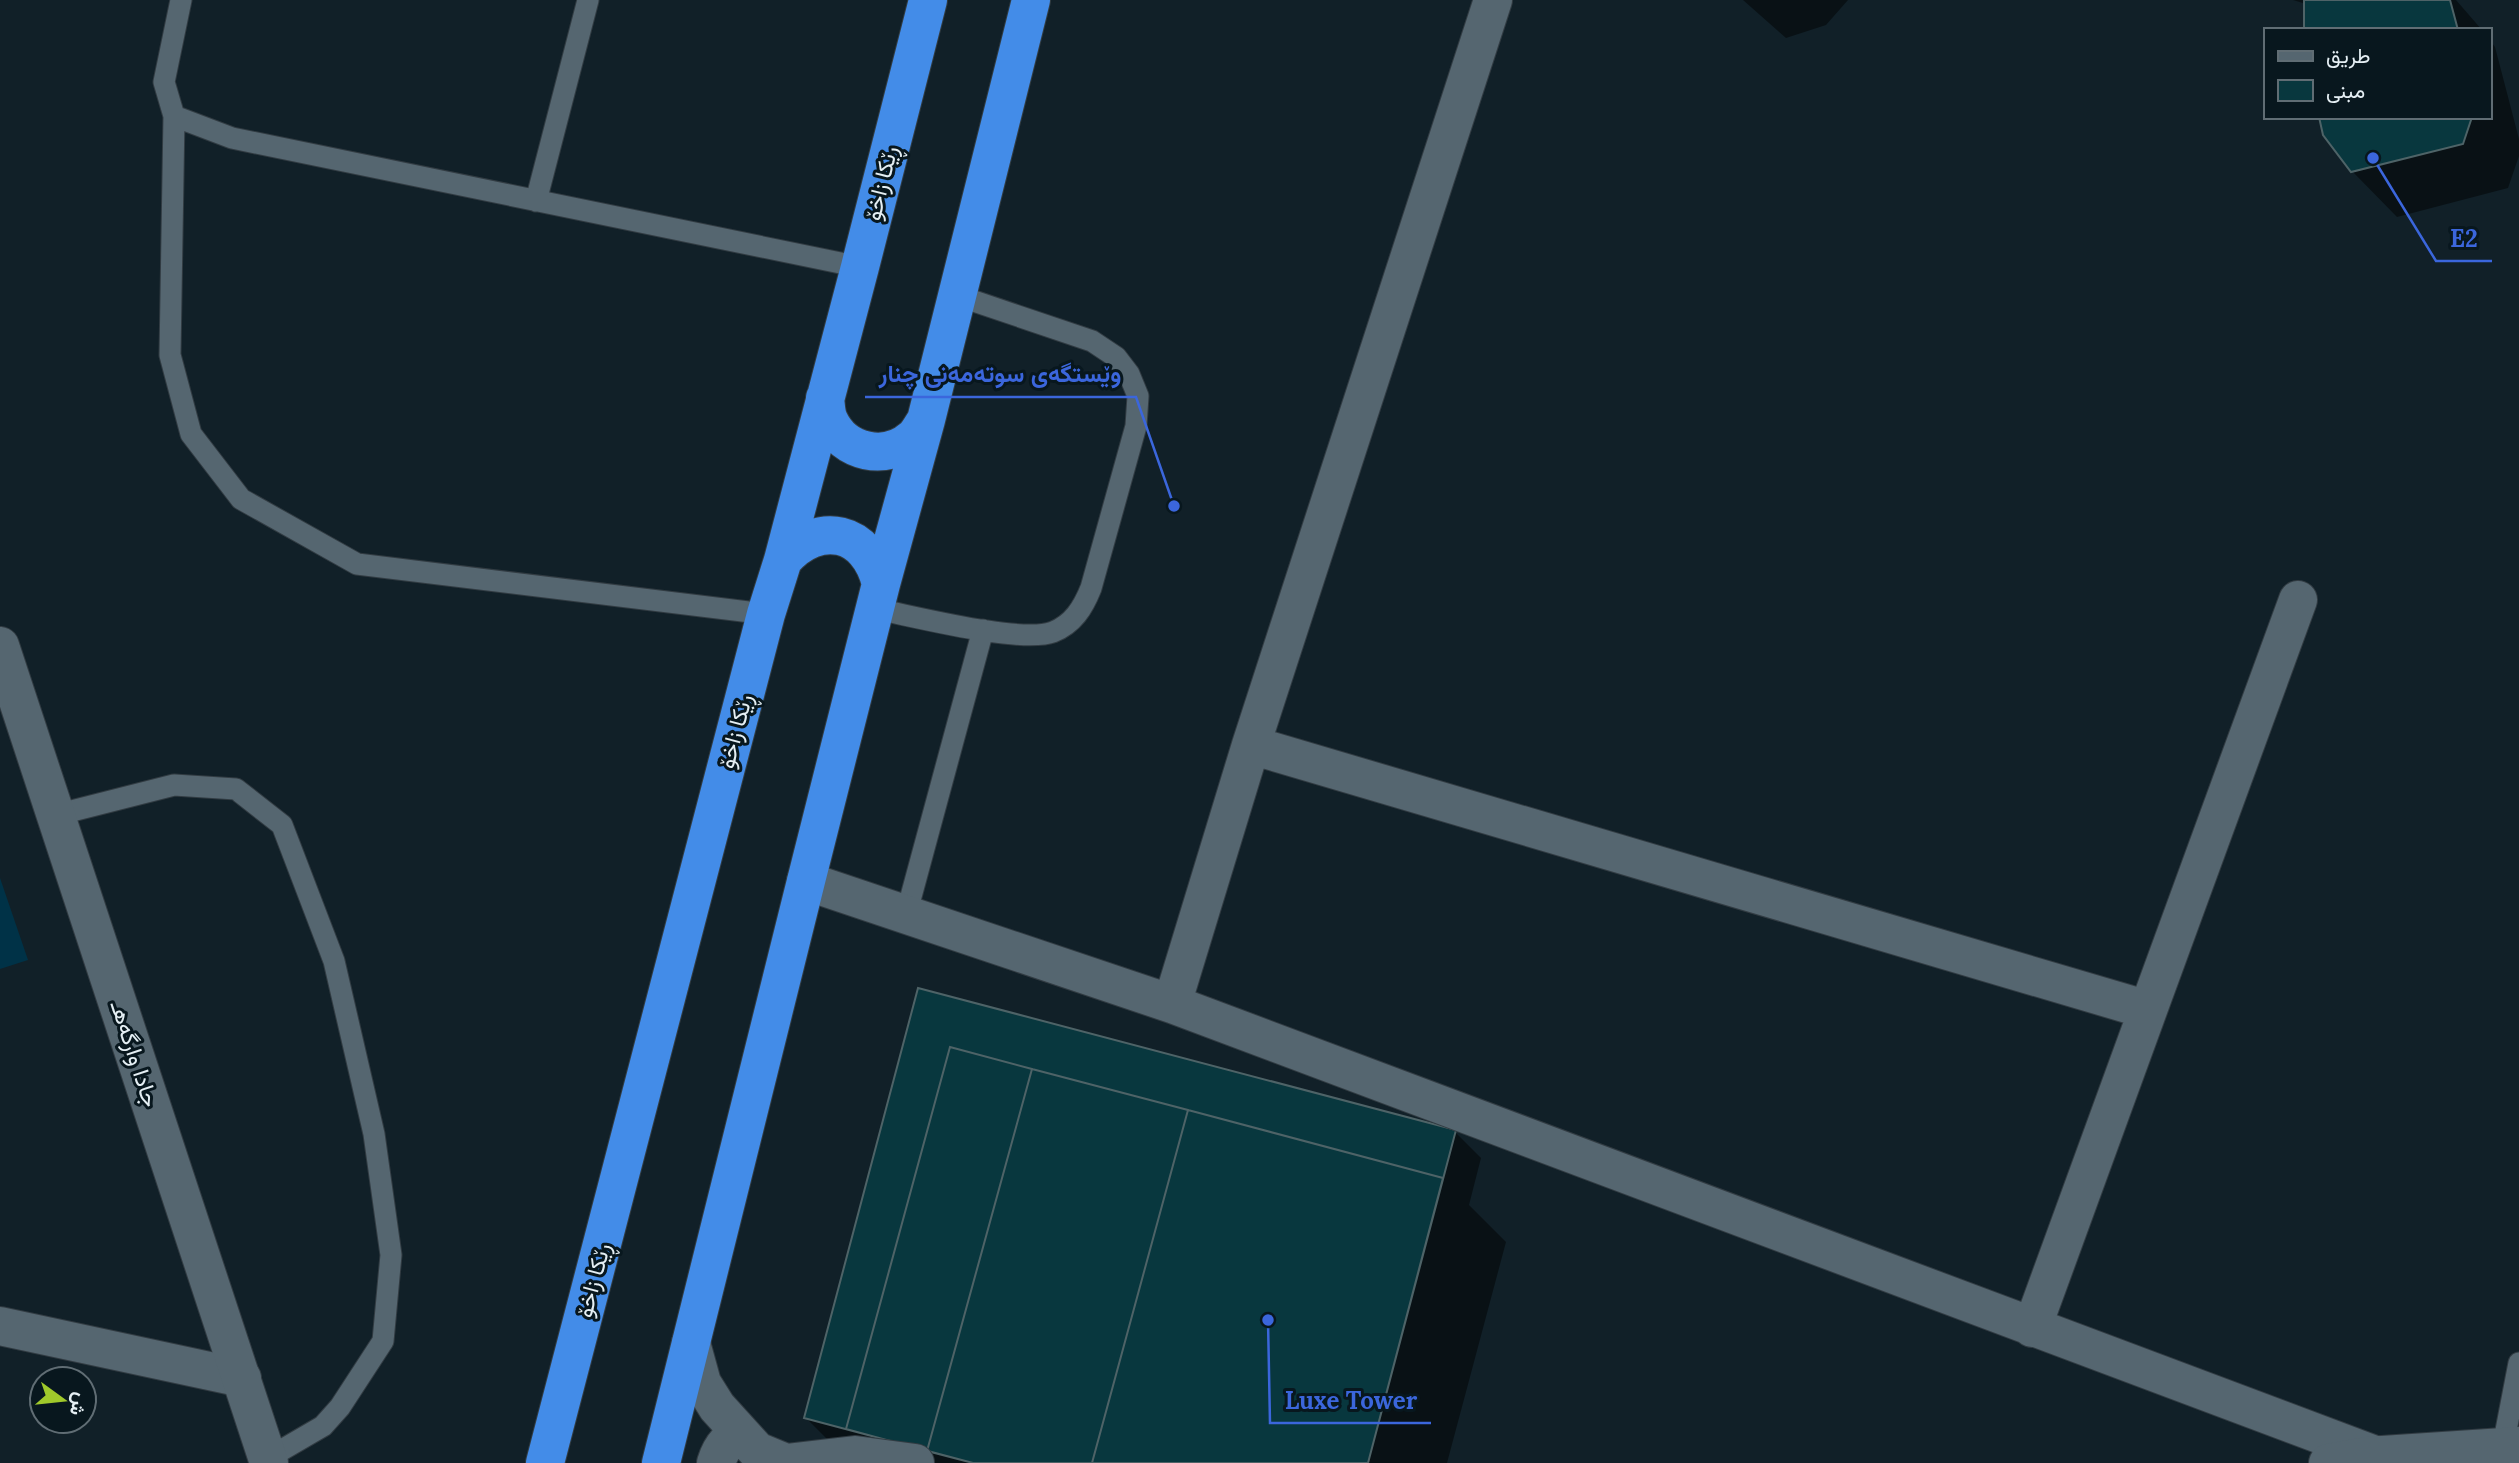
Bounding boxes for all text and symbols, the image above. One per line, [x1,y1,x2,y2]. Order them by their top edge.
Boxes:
legend [2264,28,2491,119]
text: طريق [2326,42,2371,69]
text: مبنى [2326,77,2365,104]
street label: ڕێکا زاخۆ [857,142,909,225]
callout: E2 [2436,216,2492,261]
text: E2 [2450,223,2478,254]
callout: وێستگەی سوتەمەنی چنار [865,352,1136,397]
text: وێستگەی سوتەمەنی چنار [878,358,1121,390]
street label: ڕێکا زاخۆ [711,690,763,773]
street label: جادا وارگه‌هـ [103,996,166,1111]
street label: ڕێکا زاخۆ [569,1239,621,1322]
north arrow [28,1365,98,1435]
callout: Luxe Tower [1270,1378,1431,1423]
text: Luxe Tower [1285,1385,1418,1416]
text: ش [65,1390,94,1419]

